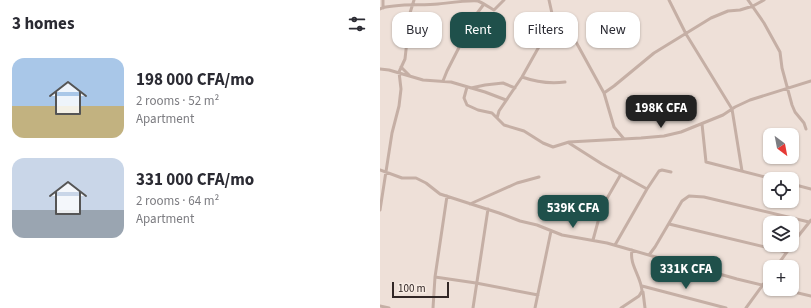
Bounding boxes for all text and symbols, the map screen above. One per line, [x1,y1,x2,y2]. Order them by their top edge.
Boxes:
text: 3 homes [12,12,74,36]
chip: Buy [392,12,442,48]
chip: Rent [450,12,506,48]
chip: Filters [514,12,578,48]
chip: New [586,12,640,48]
icon: filters [346,13,368,35]
text: 198 000 CFA/mo [136,68,254,92]
icon: home [44,74,92,122]
text: 2 rooms · 52 m² [136,92,219,110]
pin: 198K CFA [620,95,702,129]
text: 198K CFA [635,99,687,117]
text: Apartment [136,110,194,128]
north arrow [763,128,799,164]
map controls [763,128,799,296]
text: 331 000 CFA/mo [136,168,254,192]
button: locate [763,172,799,208]
icon: home [44,174,92,222]
text: 2 rooms · 64 m² [136,192,219,210]
pin: 539K CFA [532,195,614,229]
text: 539K CFA [547,199,599,217]
text: Apartment [136,210,194,228]
button: layers [763,216,799,252]
pin: 331K CFA [645,256,727,290]
text: 331K CFA [660,260,712,278]
button: + [763,260,799,296]
scale bar [392,280,449,299]
text: 100 m [398,281,426,296]

